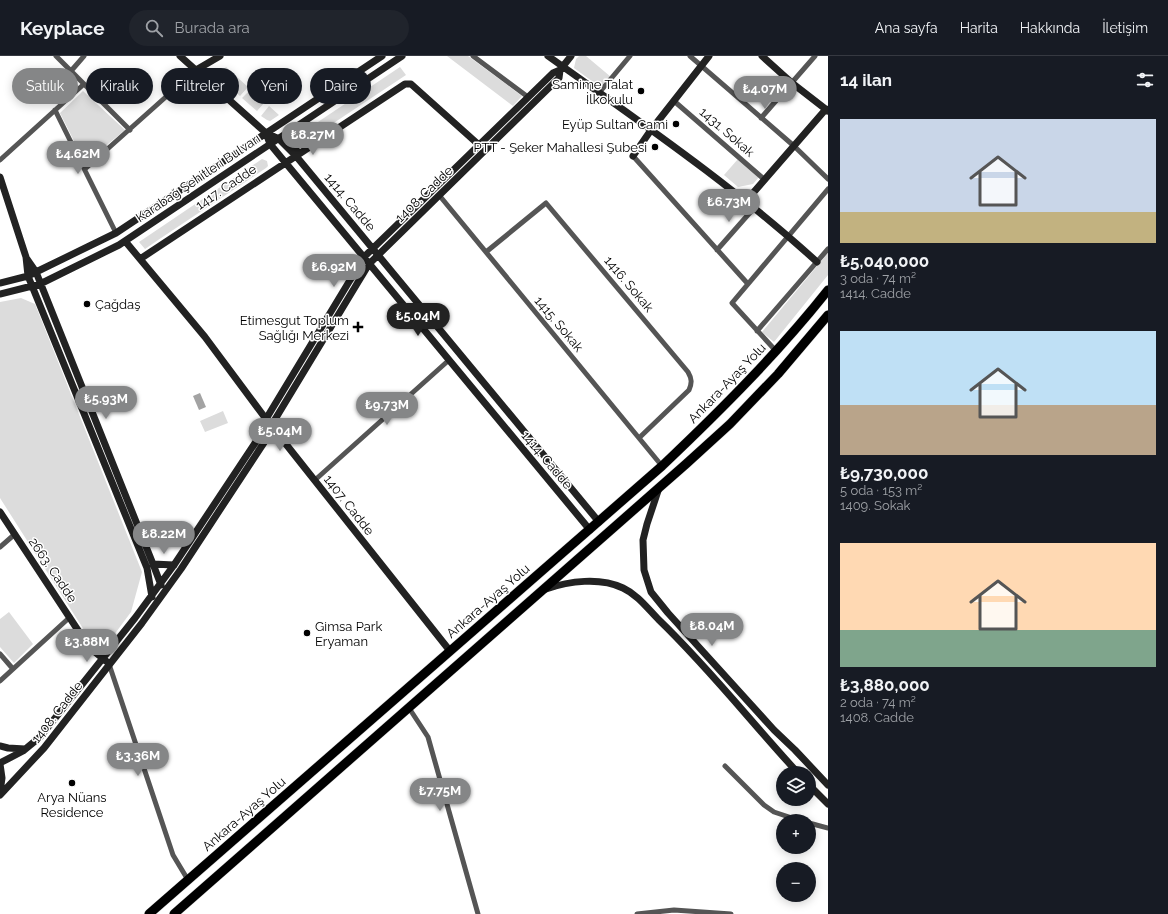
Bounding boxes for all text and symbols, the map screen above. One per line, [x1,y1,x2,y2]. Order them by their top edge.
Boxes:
search box [129,10,409,46]
text: Keyplace [20,17,105,39]
icon: search [143,17,165,39]
text: Burada ara [175,19,250,37]
text: Ana sayfa [875,20,938,36]
text: Harita [960,20,998,36]
text: Hakkında [1020,20,1080,36]
text: İletişim [1102,20,1148,36]
chip: Satılık [12,68,78,104]
chip: Kiralık [86,68,153,104]
chip: Filtreler [161,68,239,104]
chip: Yeni [247,68,302,104]
chip: Daire [310,68,371,104]
icon: filters [1134,69,1156,91]
text: 14 ilan [840,70,892,90]
pin: ₺4.07M [732,76,798,110]
place label: Samime Talat İlkokulu [552,77,634,107]
text: ₺4.07M [743,81,787,96]
marker: Samime Talat İlkokulu [636,86,646,96]
street label: 1431. Sokak [697,104,757,160]
place label: Eyüp Sultan Cami [562,117,668,132]
marker: Eyüp Sultan Cami [671,119,681,129]
pin: ₺8.27M [280,122,346,156]
text: ₺8.27M [291,127,335,142]
street label: Karabağ Şehitleri Bulvarı [133,131,263,225]
place label: PTT - Şeker Mahallesi Şubesi [473,140,647,155]
pin: ₺4.62M [45,141,111,175]
marker: PTT - Şeker Mahallesi Şubesi [650,142,660,152]
icon: home [962,145,1034,217]
text: ₺4.62M [56,146,100,161]
street label: 1417. Cadde [193,161,259,213]
street label: 1408. Cadde [392,163,456,225]
street label: 1414. Cadde [321,170,379,234]
pin: ₺6.73M [696,189,762,223]
text: ₺6.73M [707,194,751,209]
text: ₺5,040,000 [840,251,929,271]
street label: 1416. Sokak [601,253,657,315]
pin: ₺6.92M [301,254,367,288]
text: ₺6.92M [312,259,356,274]
text: 3 oda · 74 m² [840,271,916,286]
text: 1414. Cadde [840,286,911,301]
street label: 1415. Sokak [532,293,587,355]
place label: Çağdaş [95,297,141,312]
marker: Çağdaş [82,299,92,309]
pin: ₺5.04M [385,303,451,337]
text: ₺5.04M [396,308,440,323]
place label: Etimesgut Toplum Sağlığı Merkezi [240,313,349,343]
marker: Etimesgut Toplum Sağlığı Merkezi [352,321,364,333]
street label: Ankara-Ayaş Yolu [685,340,769,426]
icon: home [962,357,1034,429]
pin: ₺5.93M [73,386,139,420]
text: ₺5.93M [84,391,128,406]
pin: ₺9.73M [354,392,420,426]
text: ₺9.73M [365,397,409,412]
pin: ₺5.04M [247,418,313,452]
text: ₺5.04M [258,423,302,438]
street label: 1414. Cadde [518,428,576,492]
text: ₺9,730,000 [840,463,928,483]
street label: 1407. Cadde [321,472,377,538]
text: 5 oda · 153 m² [840,483,922,498]
text: 1409. Sokak [840,498,910,513]
pin: ₺8.22M [131,521,197,555]
text: ₺8.22M [142,526,186,541]
street label: 2663. Cadde [26,535,80,606]
street label: Ankara-Ayaş Yolu [443,561,533,641]
icon: home [962,569,1034,641]
pin: ₺8.04M [679,613,745,647]
text: ₺8.04M [689,618,735,633]
place label: Gimsa Park Eryaman [315,619,382,649]
marker: Gimsa Park Eryaman [302,628,312,638]
pin: ₺3.88M [54,629,120,663]
text: ₺3.88M [65,634,109,649]
text: ₺3,880,000 [840,675,930,695]
street label: 1408. Cadde [28,678,86,746]
text: 2 oda · 74 m² [840,695,916,710]
text: 1408. Cadde [840,710,914,725]
pin: ₺3.36M [105,743,171,777]
text: ₺3.36M [116,748,160,763]
map controls [776,766,816,902]
button: layers [776,766,816,806]
street label: Ankara-Ayaş Yolu [199,774,289,854]
marker: Arya Nüans Residence [67,778,77,788]
pin: ₺7.75M [407,778,473,812]
text: ₺7.75M [419,783,461,798]
place label: Arya Nüans Residence [37,790,107,820]
button: + [776,814,816,854]
button: − [776,862,816,902]

